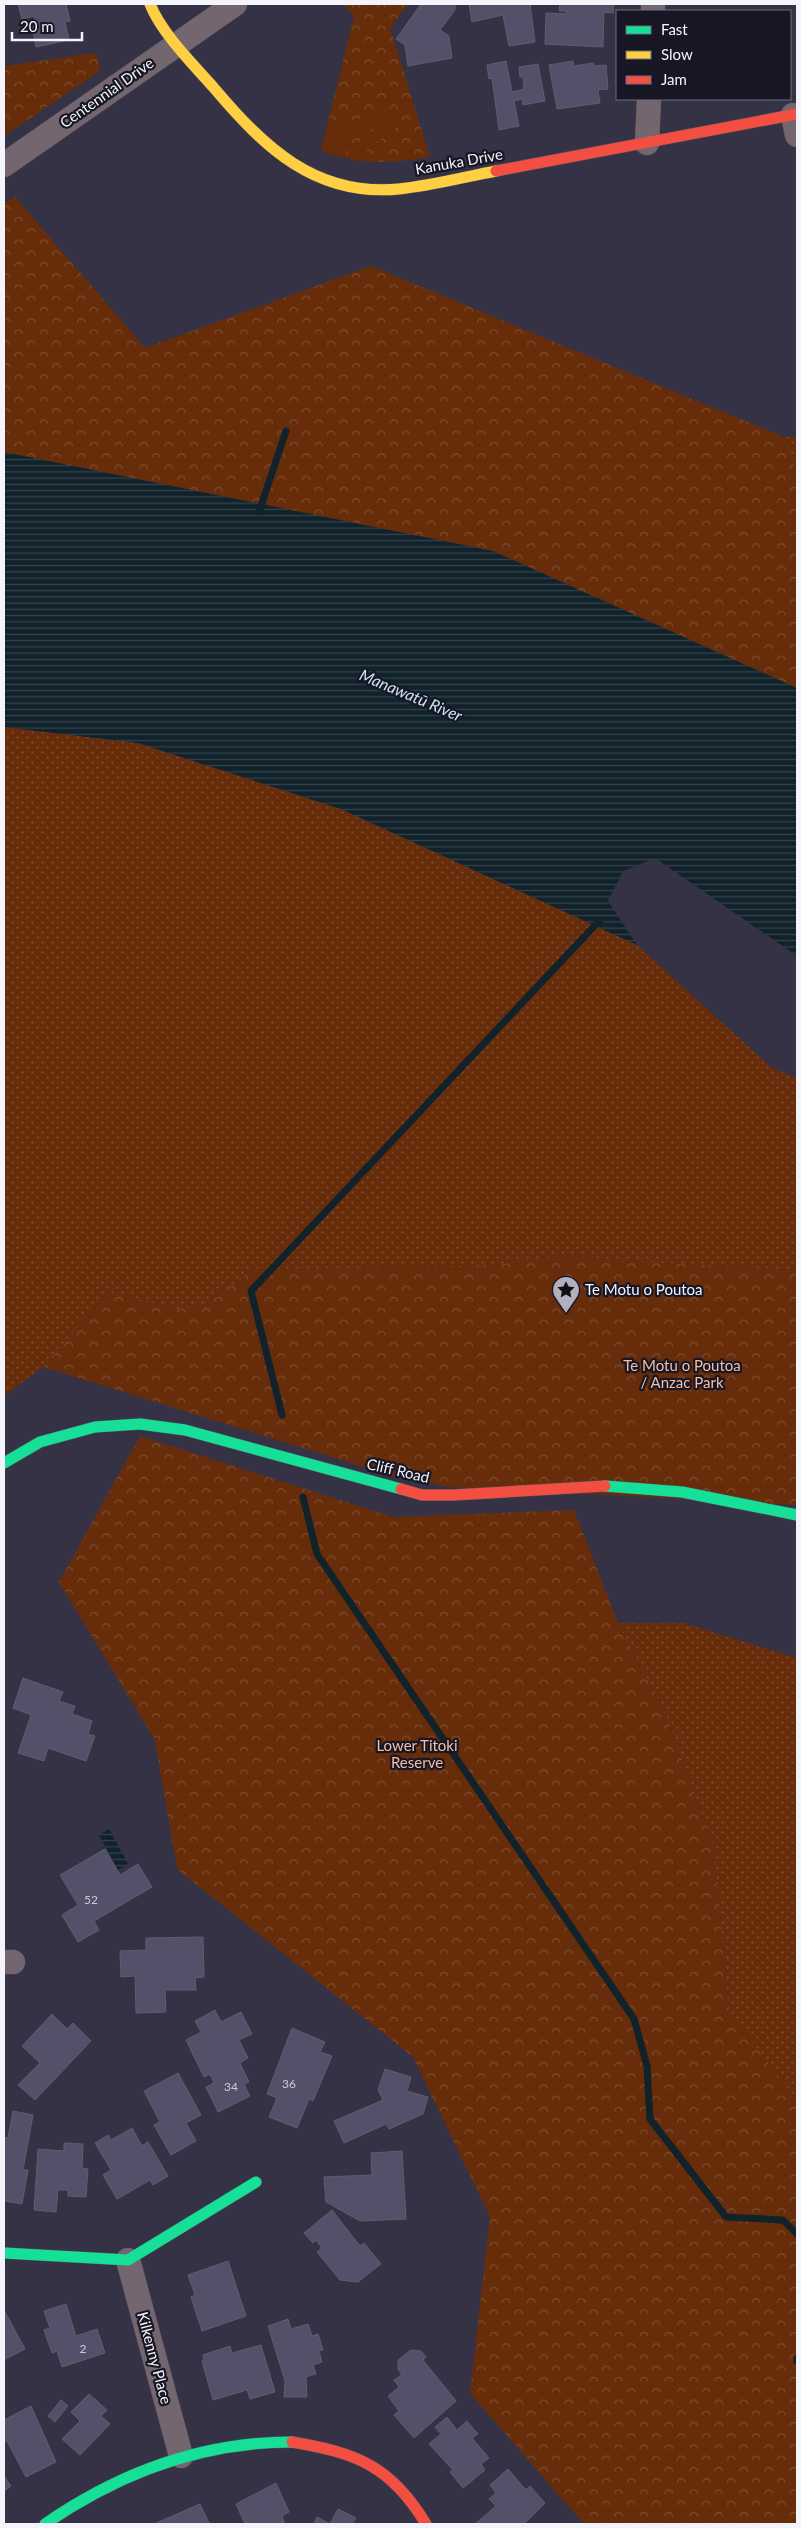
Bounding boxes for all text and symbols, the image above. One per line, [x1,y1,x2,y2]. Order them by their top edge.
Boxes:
scale bar [12,10,82,42]
legend [616,10,791,100]
text: 20 m [20,17,54,35]
text: Fast [661,20,688,38]
text: Slow [661,45,693,63]
street label: Centennial Drive [56,53,157,131]
text: Jam [661,70,687,88]
street label: Kanuka Drive [414,144,504,178]
water label: Manawatū River [357,664,466,725]
place icon: Te Motu o Poutoa [551,1275,581,1314]
place label: Te Motu o Poutoa [585,1280,703,1298]
park label: Te Motu o Poutoa / Anzac Park [623,1356,741,1391]
street label: Cliff Road [365,1454,431,1486]
park label: Lower Titoki Reserve [376,1736,458,1771]
house number: 52 [84,1892,98,1907]
house number: 36 [282,2076,296,2091]
house number: 34 [224,2079,238,2094]
street label: Kilkenny Place [134,2310,176,2406]
house number: 2 [80,2341,87,2356]

